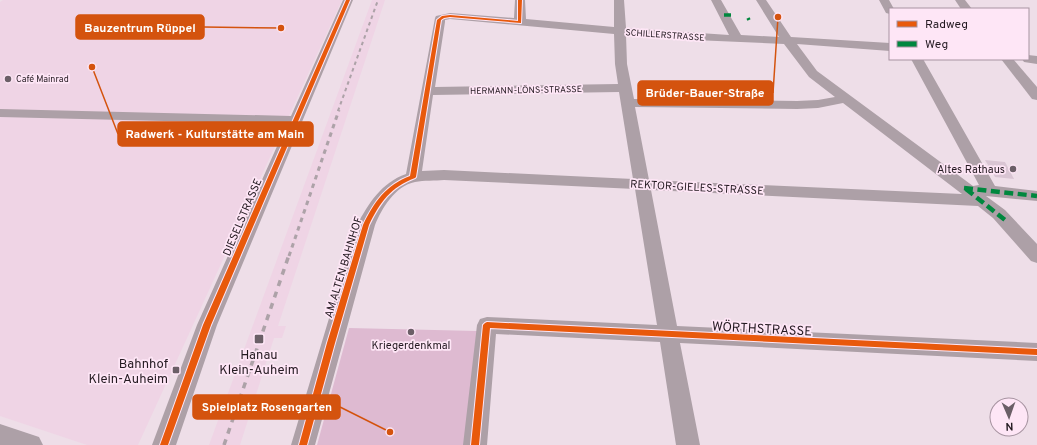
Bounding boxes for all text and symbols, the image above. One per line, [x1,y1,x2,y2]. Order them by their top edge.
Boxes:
legend [889,8,1029,60]
callout: Bauzentrum Rüppel [76,15,204,39]
text: Radweg [925,17,968,33]
text: Bauzentrum Rüppel [84,21,196,37]
street label: SCHILLERSTRASSE [625,27,705,44]
text: Weg [925,37,948,53]
marker: Café Mainrad [3,74,13,84]
place label: Café Mainrad [16,74,69,85]
callout: Brüder-Bauer-Straße [638,81,773,105]
street label: HERMANN-LÖNS-STRASSE [470,83,582,97]
text: Brüder-Bauer-Straße [645,86,765,102]
callout: Radwerk - Kulturstätte am Main [118,122,313,146]
text: Radwerk - Kulturstätte am Main [126,127,304,143]
place label: Altes Rathaus [937,163,1005,177]
marker: Altes Rathaus [1008,164,1018,174]
street label: DIESELSTRASSE [220,176,266,258]
street label: REKTOR-GIELES-STRASSE [630,178,764,198]
street label: AM ALTEN BAHNHOF [322,215,366,320]
street label: WÖRTHSTRASSE [711,317,812,341]
marker: Kriegerdenkmal [406,327,416,337]
marker: Hanau Klein-Auheim [253,333,265,345]
place label: Kriegerdenkmal [372,339,450,353]
place label: Hanau Klein-Auheim [219,348,299,379]
place label: Bahnhof Klein-Auheim [89,357,169,388]
marker: Bahnhof Klein-Auheim [171,365,181,375]
callout: Spielplatz Rosengarten [193,395,340,419]
north arrow [989,397,1029,437]
text: Spielplatz Rosengarten [202,400,332,416]
text: N [1005,419,1014,433]

